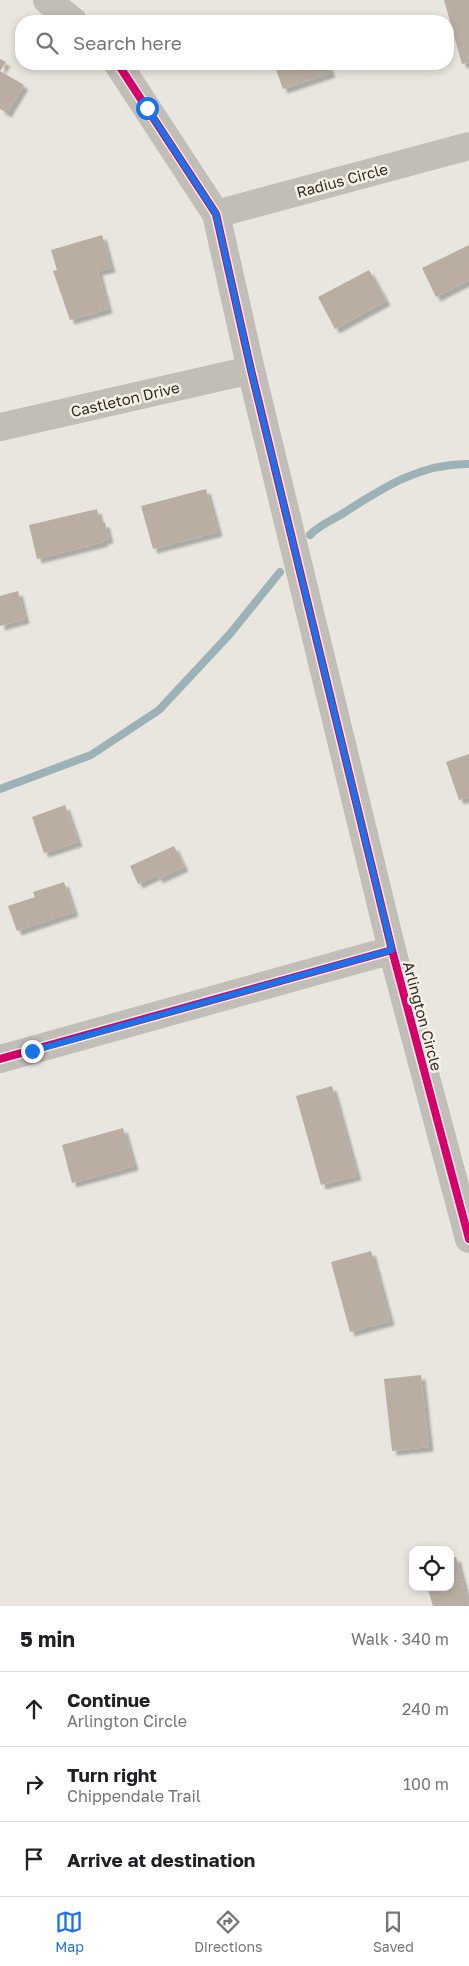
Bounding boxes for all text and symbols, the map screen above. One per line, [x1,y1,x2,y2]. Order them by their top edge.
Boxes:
search box [15,15,454,70]
icon: search [33,29,61,57]
text: Search here [73,31,182,54]
route start [136,97,159,120]
street label: Radius Circle [294,159,390,201]
street label: Castleton Drive [69,378,181,420]
street label: Arlington Circle [400,959,446,1073]
route end [21,1040,44,1063]
map controls [409,1546,454,1591]
button: locate [409,1546,454,1591]
text: 5 min [20,1626,75,1652]
text: Walk · 340 m [351,1629,449,1649]
text: Continue [67,1688,150,1711]
icon: ahead [20,1695,48,1723]
text: 240 m [402,1699,449,1719]
text: Arlington Circle [67,1711,187,1731]
text: Turn right [67,1763,157,1786]
icon: right [20,1770,48,1798]
text: 100 m [403,1774,449,1794]
text: Chippendale Trail [67,1786,201,1806]
icon: arrive [20,1845,48,1873]
text: Arrive at destination [67,1848,255,1871]
tab: Map [55,1908,84,1955]
tab: Directions [194,1908,263,1955]
tab: Saved [373,1908,414,1955]

